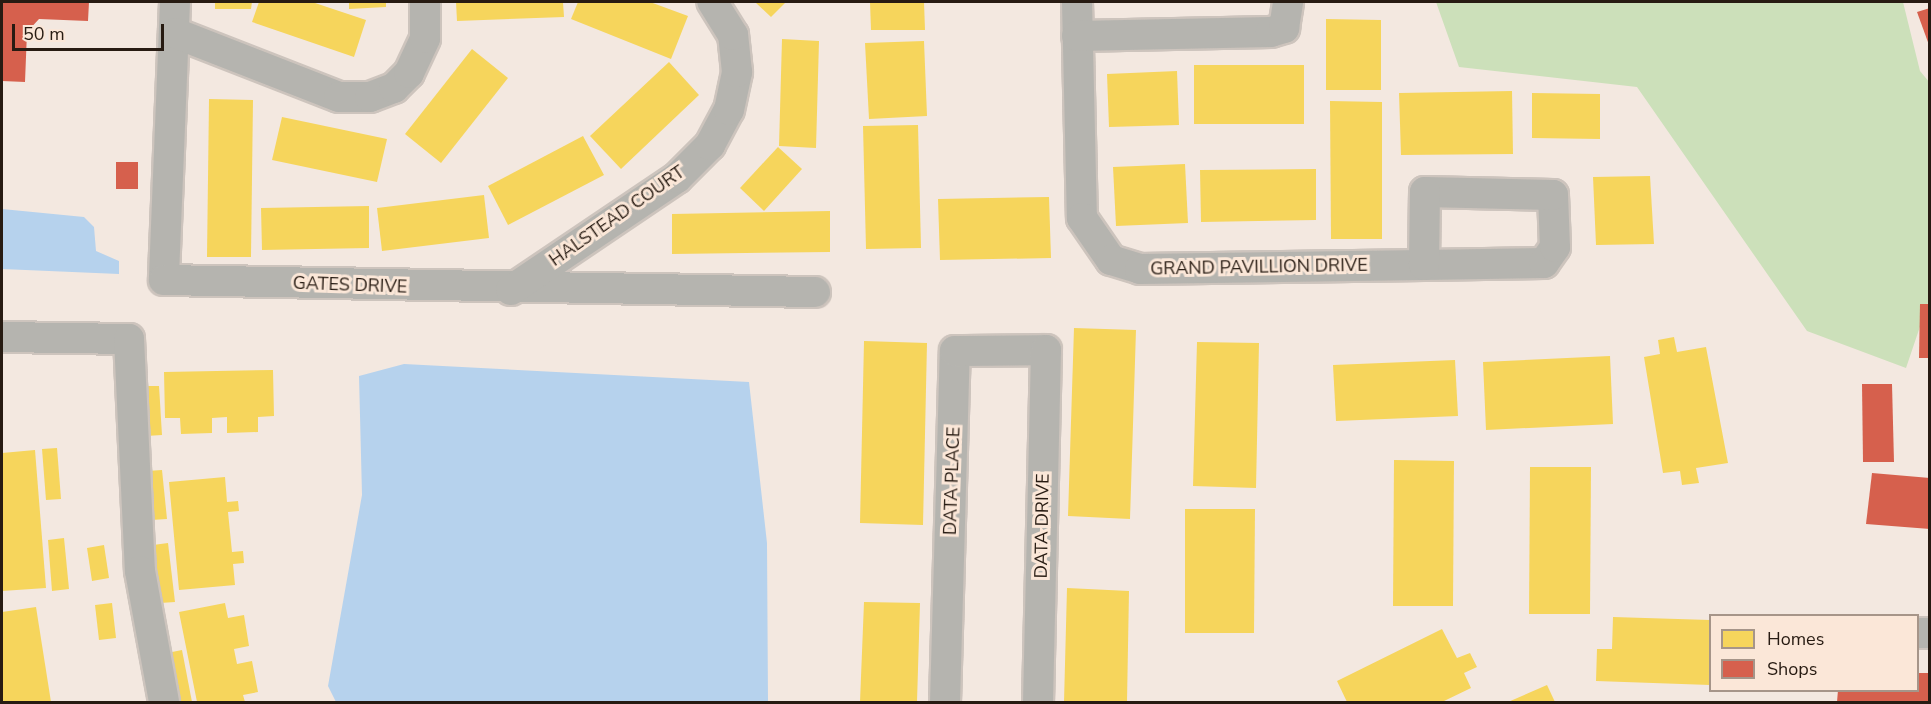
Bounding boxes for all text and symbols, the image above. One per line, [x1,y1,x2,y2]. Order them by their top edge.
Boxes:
scale bar [15,12,166,50]
text: 50 m [23,22,65,46]
street label: HALSTEAD COURT [545,161,689,271]
street label: GRAND PAVILLION DRIVE [1150,254,1368,280]
street label: GATES DRIVE [292,272,408,298]
street label: DATA PLACE [939,426,965,536]
street label: DATA DRIVE [1030,473,1054,579]
legend [1709,614,1919,692]
text: Homes [1767,627,1824,651]
text: Shops [1767,657,1817,681]

